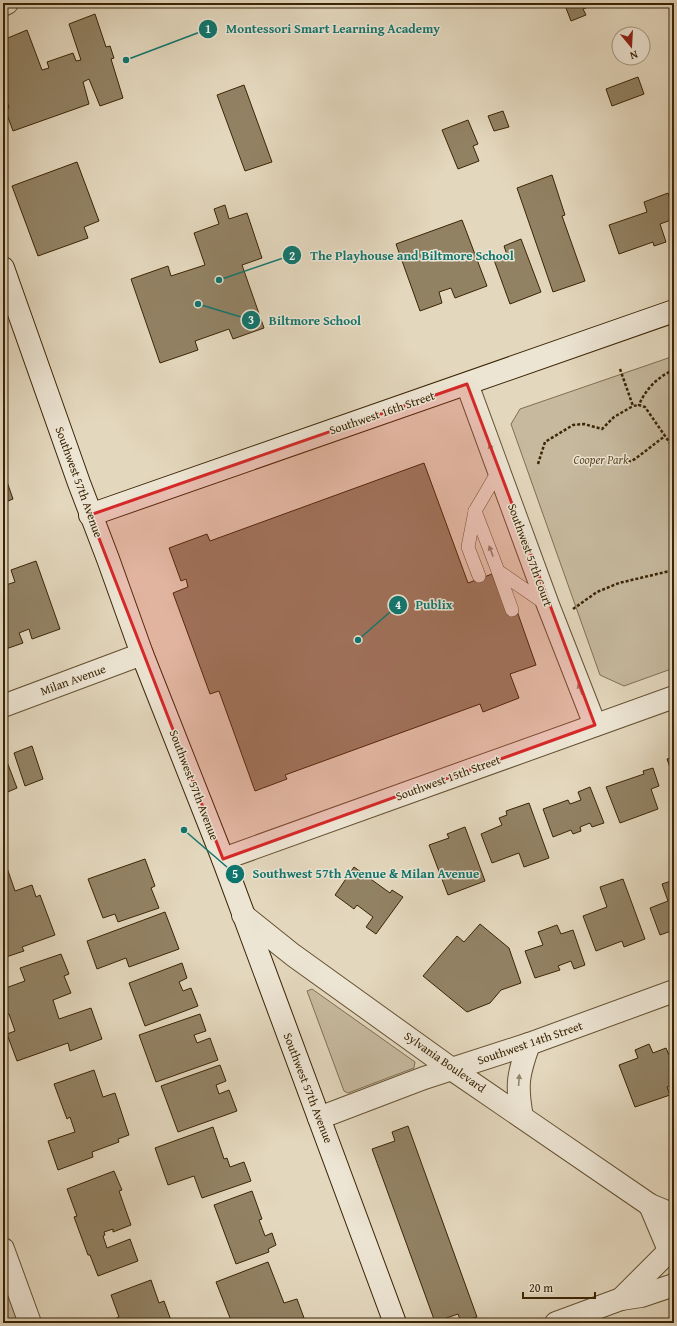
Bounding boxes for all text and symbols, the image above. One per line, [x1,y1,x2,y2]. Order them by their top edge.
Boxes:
callout: Montessori Smart Learning Academy [198,16,448,41]
text: Montessori Smart Learning Academy [226,19,440,38]
text: 1 [205,20,211,37]
north arrow [611,26,651,66]
text: N [628,47,640,64]
callout: The Playhouse and Biltmore School [282,243,521,268]
text: The Playhouse and Biltmore School [310,246,514,265]
text: 2 [289,247,295,264]
callout: Biltmore School [241,308,369,333]
text: 3 [248,311,254,328]
text: Biltmore School [269,311,361,330]
street label: Southwest 16th Street [327,386,438,439]
street label: Southwest 57th Avenue [51,424,108,540]
one-way arrow [488,443,494,455]
park label: Cooper Park [573,451,629,468]
street label: Southwest 57th Court [504,501,557,609]
one-way arrow [487,545,493,557]
callout: Publix [388,592,461,617]
text: Publix [415,595,453,614]
text: 4 [395,596,401,613]
street label: Milan Avenue [38,660,108,699]
one-way arrow [577,683,583,695]
street label: Southwest 57th Avenue [166,727,224,843]
street label: Southwest 15th Street [393,750,503,804]
callout: Southwest 57th Avenue & Milan Avenue [225,861,488,886]
text: Southwest 57th Avenue & Milan Avenue [253,864,479,883]
text: 5 [232,865,238,882]
street label: Southwest 14th Street [475,1016,586,1069]
street label: Sylvania Boulevard [401,1027,490,1096]
street label: Southwest 57th Avenue [280,1030,338,1146]
one-way arrow [515,1074,522,1086]
scale bar [523,1274,595,1300]
text: 20 m [529,1279,553,1296]

